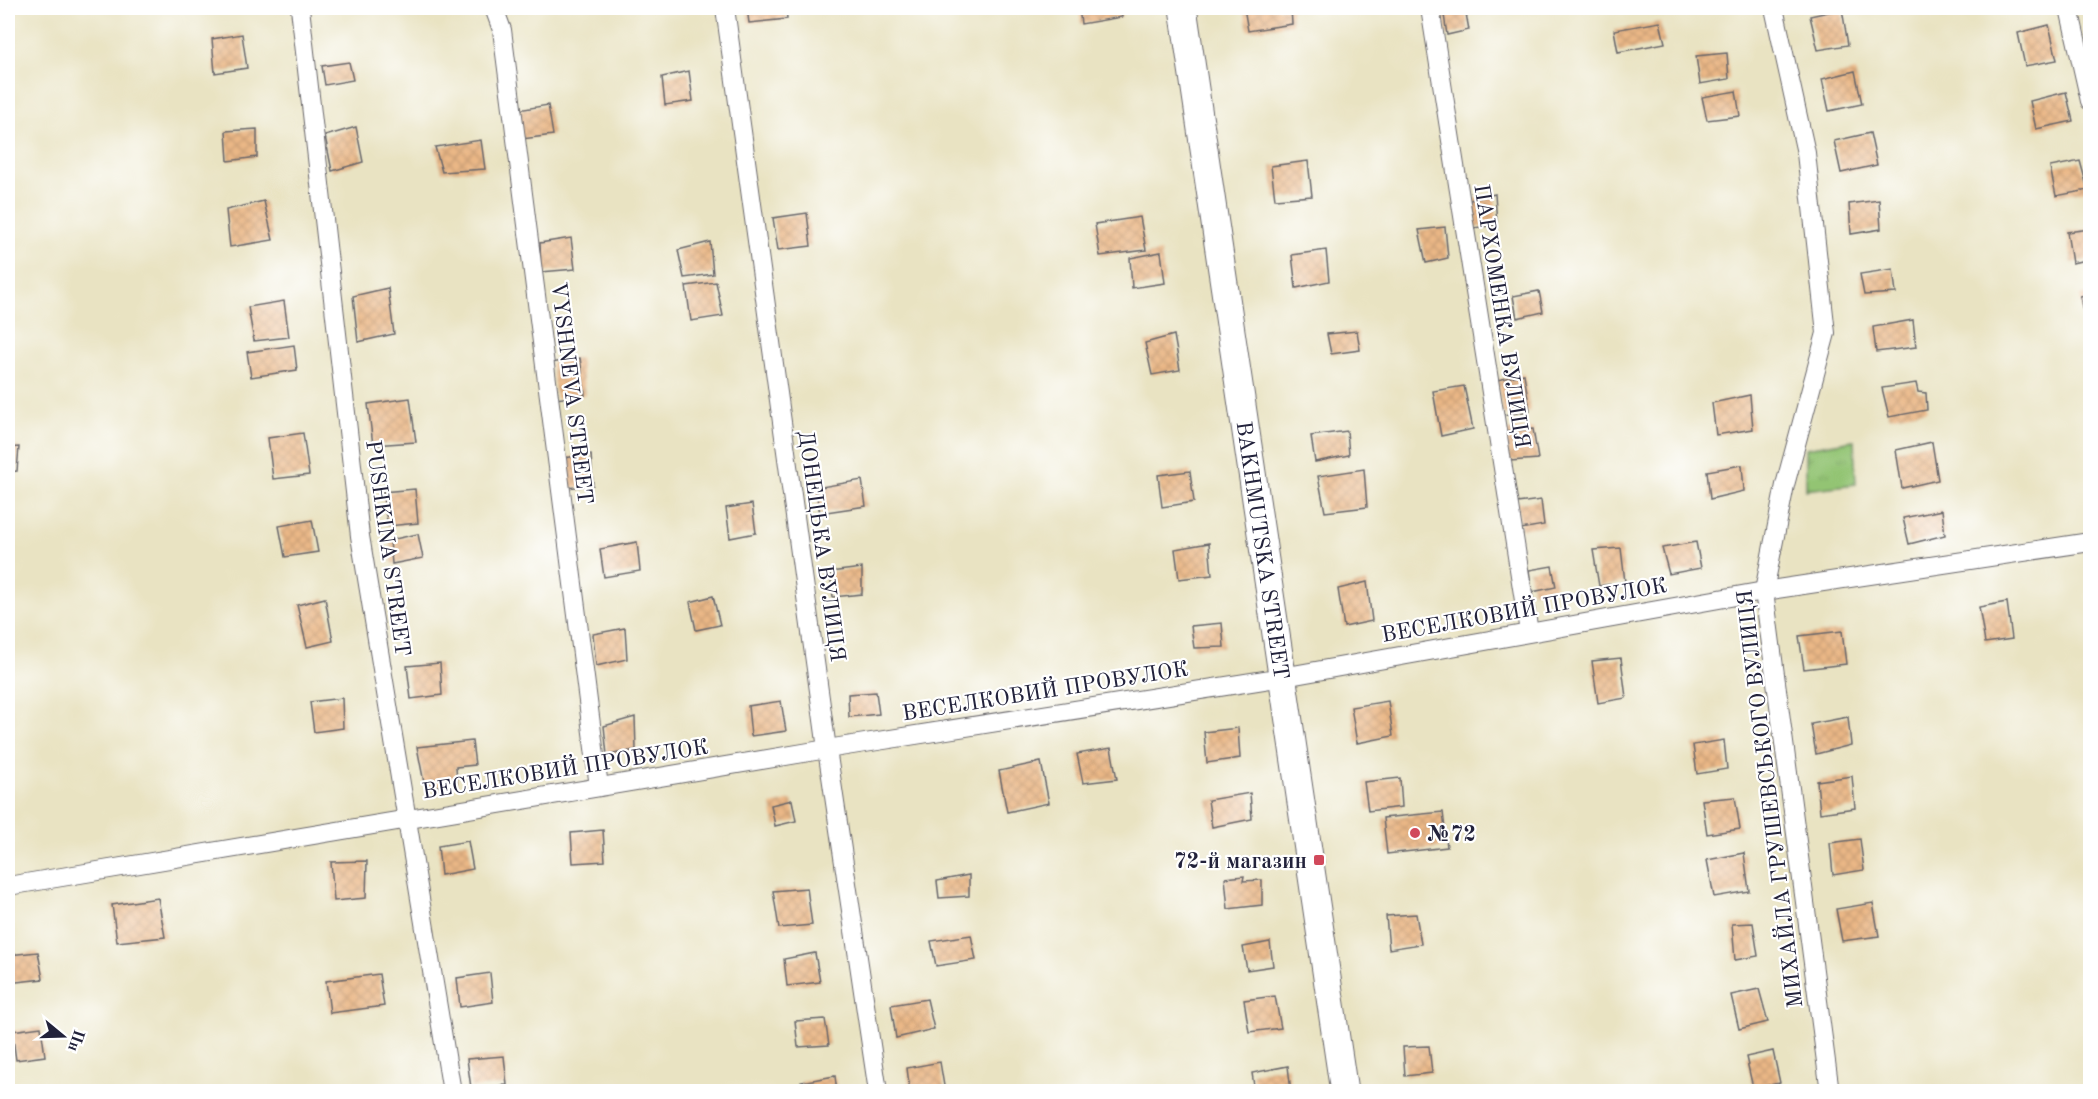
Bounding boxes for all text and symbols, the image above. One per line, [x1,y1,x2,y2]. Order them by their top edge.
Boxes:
street label: ПАРХОМЕНКА ВУЛИЦЯ [1469,182,1533,450]
street label: VYSHNEVA STREET [546,281,596,506]
street label: BAKHMUTSKA STREET [1231,420,1292,681]
street label: ДОНЕЦЬКА ВУЛИЦЯ [794,429,848,663]
street label: PUSHKINA STREET [361,439,413,658]
street label: ВЕСЕЛКОВИЙ ПРОВУЛОК [1379,571,1669,647]
street label: МИХАЙЛА ГРУШЕВСЬКОГО ВУЛИЦЯ [1730,588,1808,1010]
street label: ВЕСЕЛКОВИЙ ПРОВУЛОК [900,654,1190,726]
street label: ВЕСЕЛКОВИЙ ПРОВУЛОК [420,732,710,804]
place label: №72 [1427,824,1476,846]
marker: №72 [1408,826,1422,840]
place label: 72-й магазин [1174,851,1307,873]
marker: 72-й магазин [1312,853,1326,867]
north arrow [33,1006,93,1066]
text: Пн [64,1027,86,1053]

